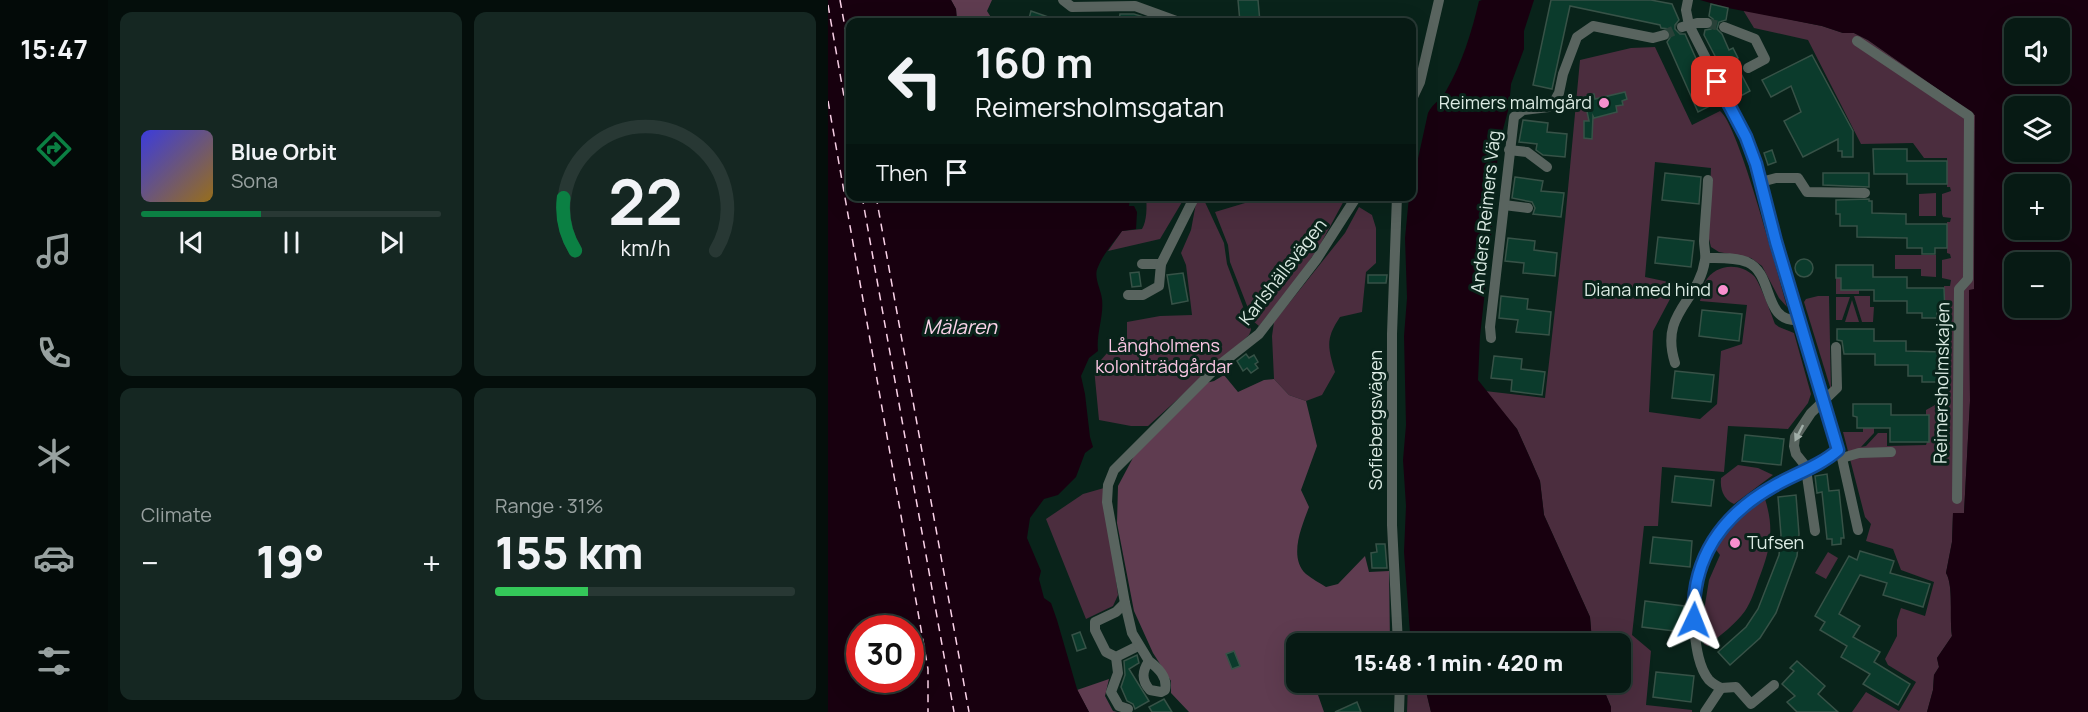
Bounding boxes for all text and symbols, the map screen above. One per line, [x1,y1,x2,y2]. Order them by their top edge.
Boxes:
map controls [2004,18,2070,318]
button: sound [2004,18,2070,84]
text: 15:47 [20,30,88,67]
text: 160 m [975,33,1093,91]
icon: left [876,42,954,120]
pin [1691,56,1742,107]
icon: arrive [1700,65,1733,98]
text: Reimersholmsgatan [975,88,1224,125]
place label: Reimers malmgård [1439,90,1592,114]
marker: Reimers malmgård [1597,96,1611,110]
button: layers [2004,96,2070,162]
icon: directions [33,128,75,170]
street label: Anders Reimers Väg [1464,129,1506,295]
text: Blue Orbit [231,137,337,167]
icon: arrive [940,156,973,189]
text: 22 [608,158,682,244]
text: Then [876,158,928,188]
text: Sona [231,167,278,194]
button: + [2004,174,2070,240]
street label: Karlshällsvägen [1233,213,1331,330]
icon: previous [175,226,208,259]
icon: pause [275,226,308,259]
icon: next [375,226,408,259]
icon: music [33,230,75,272]
text: km/h [620,234,670,263]
button: − [2004,252,2070,318]
place label: Diana med hind [1584,277,1711,301]
marker: Diana med hind [1716,283,1730,297]
street label: Reimersholmskajen [1928,302,1954,464]
water label: Mälaren [923,313,998,340]
icon: phone [33,332,75,374]
park label: Långholmens koloniträdgårdar [1095,333,1233,378]
street label: Sofiebergsvägen [1363,350,1387,490]
one-way arrow [1794,425,1804,442]
icon: climate [33,435,75,477]
text: Range · 31% [495,492,604,519]
text: Climate [141,501,212,528]
text: 155 km [495,521,644,583]
text: 19° [256,530,325,592]
place label: Tufsen [1747,530,1804,554]
marker: Tufsen [1728,536,1742,550]
icon: car [33,537,75,579]
text: − [141,540,159,585]
text: + [422,540,441,585]
position arrow [1662,588,1726,652]
speed limit sign: 30 [846,615,924,693]
icon: filters [33,640,75,682]
text: 15:48 · 1 min · 420 m [1354,648,1563,678]

